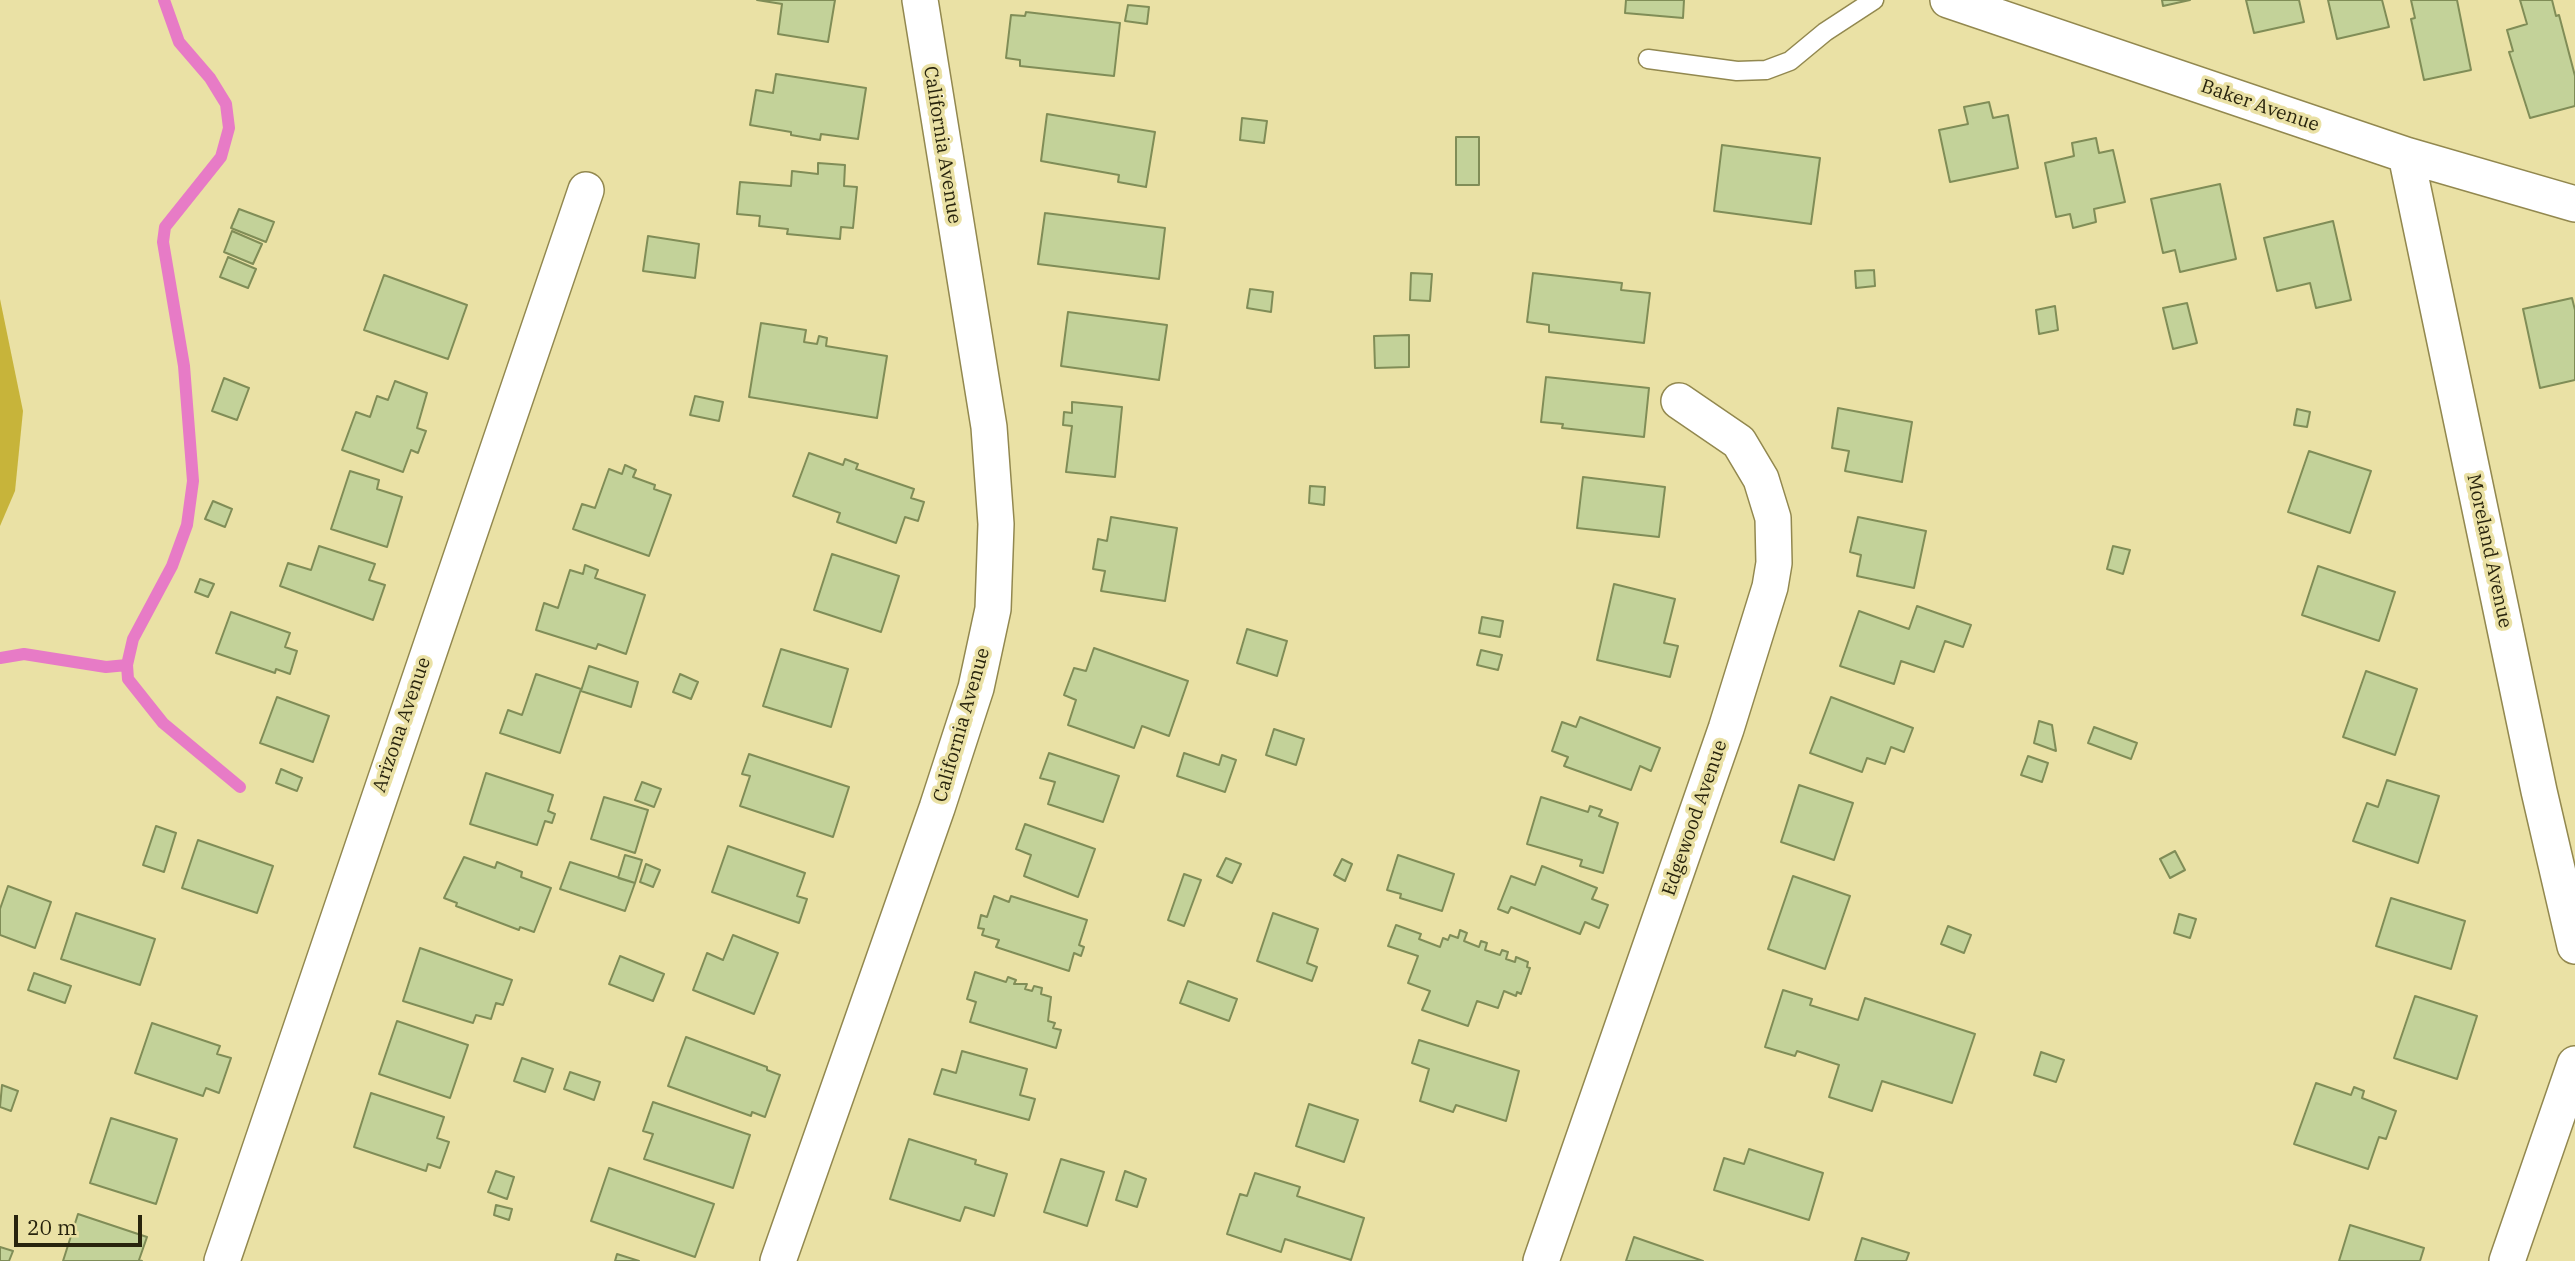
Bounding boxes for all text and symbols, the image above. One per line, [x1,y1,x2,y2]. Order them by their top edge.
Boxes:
street label: California Avenue [918,64,966,226]
street label: Baker Avenue [2198,75,2322,137]
street label: Moreland Avenue [2462,472,2516,630]
street label: California Avenue [929,645,995,805]
street label: Arizona Avenue [368,654,436,796]
street label: Edgewood Avenue [1658,737,1732,899]
scale bar [18,1202,145,1246]
text: 20 m [27,1213,77,1241]

